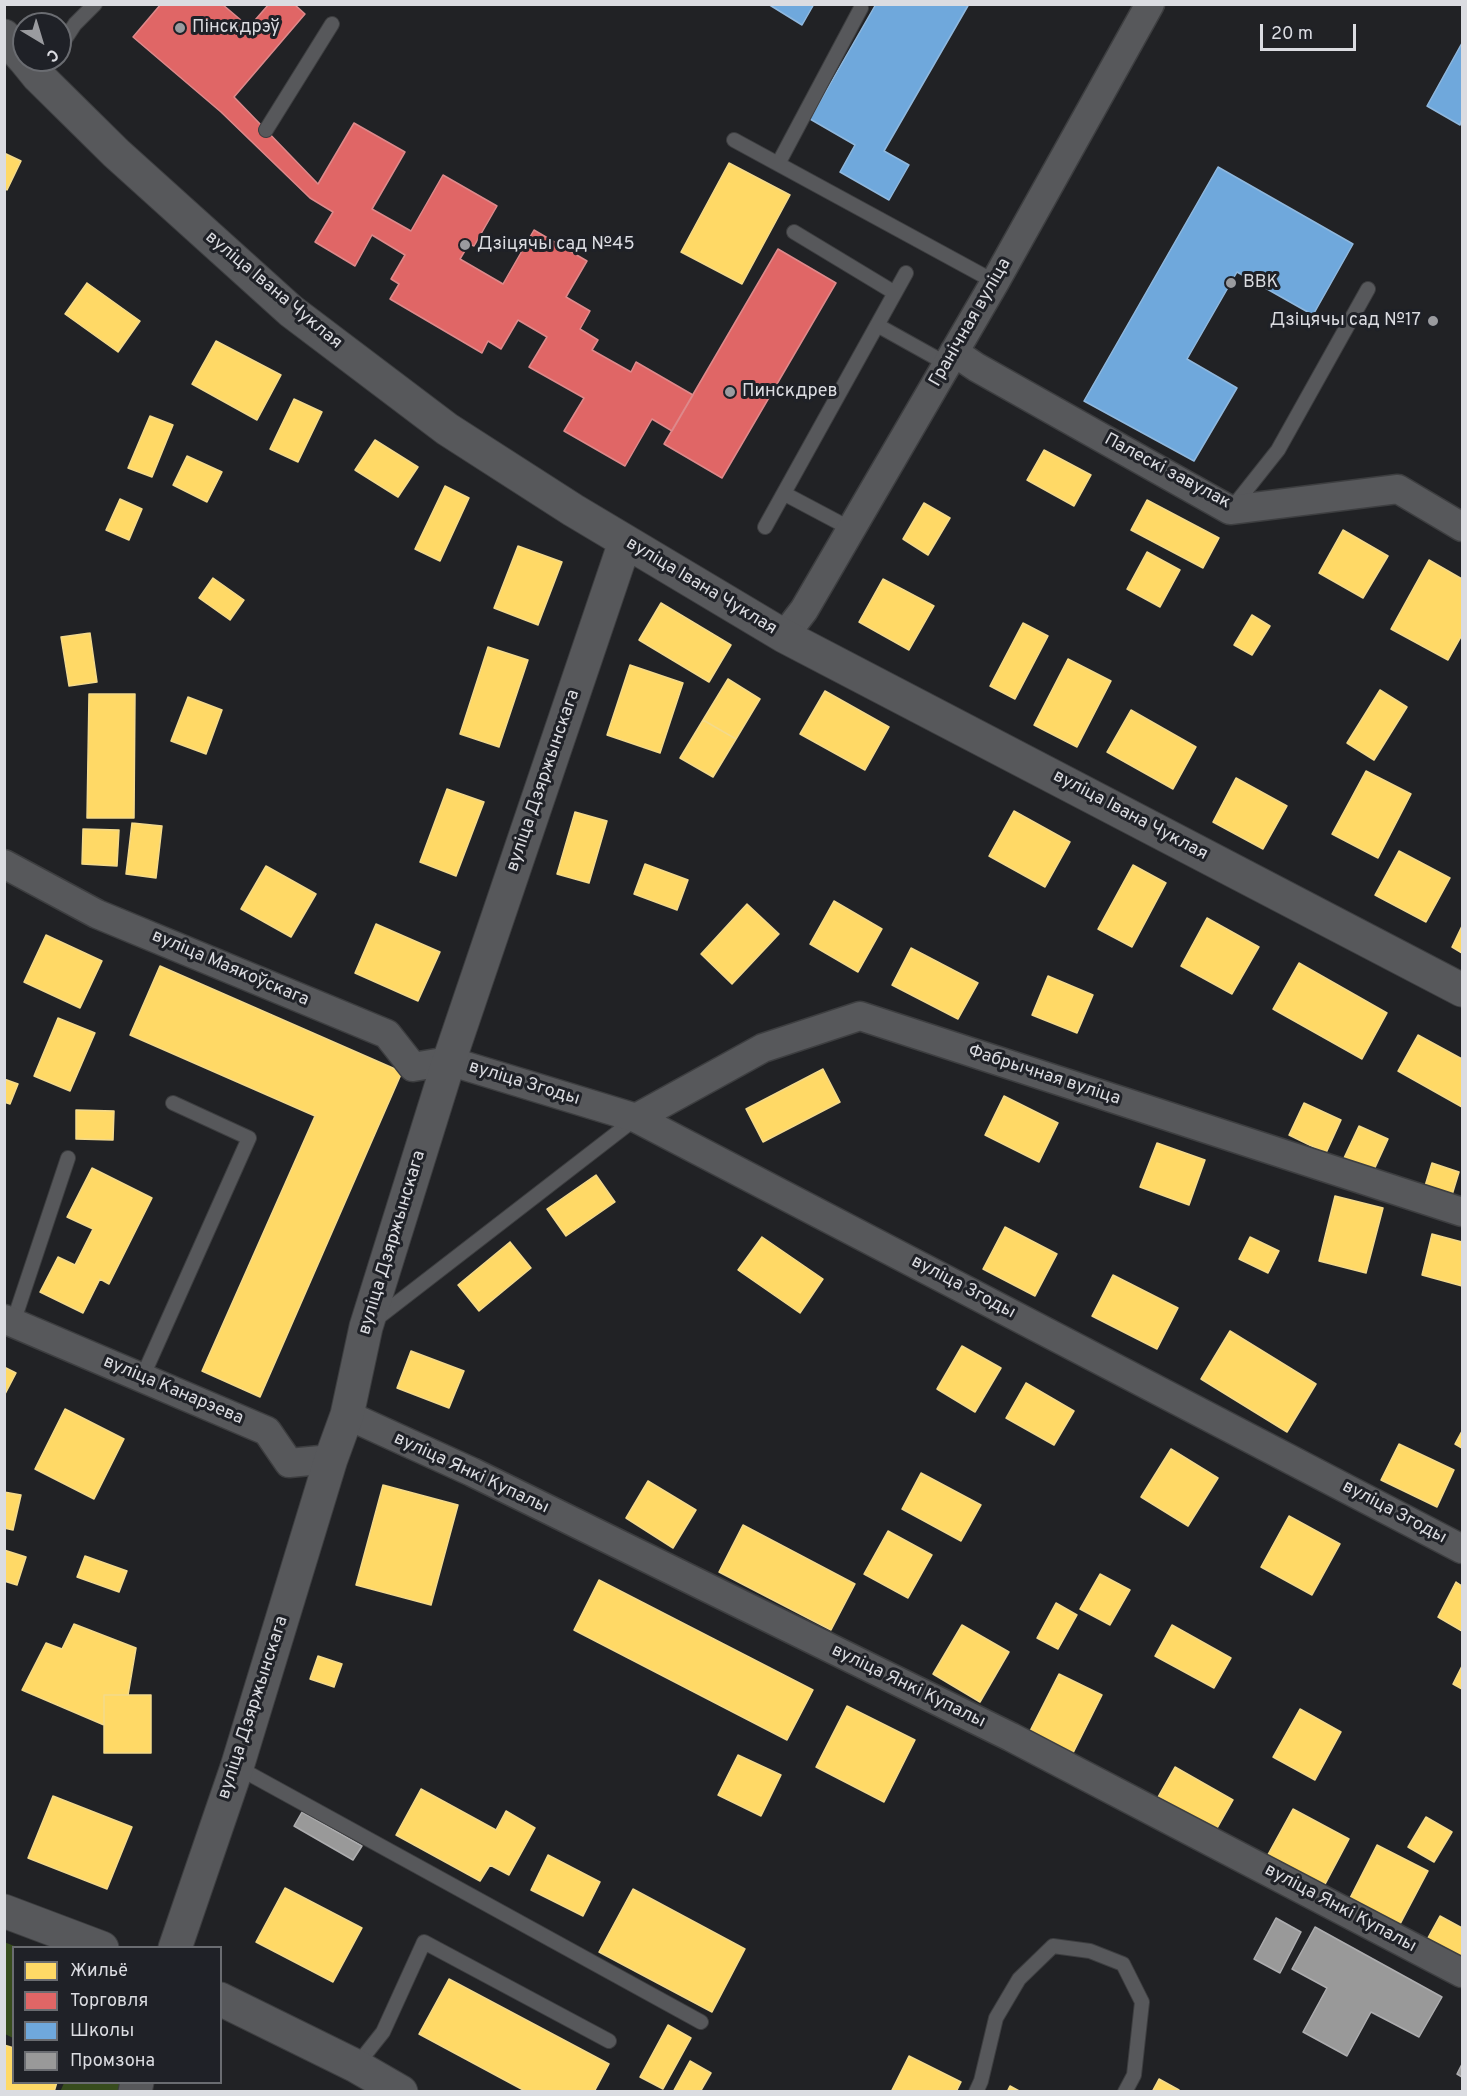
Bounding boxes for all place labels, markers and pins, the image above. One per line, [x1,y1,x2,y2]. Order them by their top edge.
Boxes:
place label: Пінскдрэў [192,17,280,39]
marker: Пінскдрэў [173,21,187,35]
place label: Дзіцячы сад №45 [477,234,635,256]
marker: Дзіцячы сад №45 [458,238,472,252]
place label: ВВК [1243,272,1278,294]
marker: ВВК [1224,276,1238,290]
place label: Дзіцячы сад №17 [1270,310,1421,332]
marker: Дзіцячы сад №17 [1426,314,1440,328]
place label: Пинскдрев [742,381,838,403]
marker: Пинскдрев [723,385,737,399]

